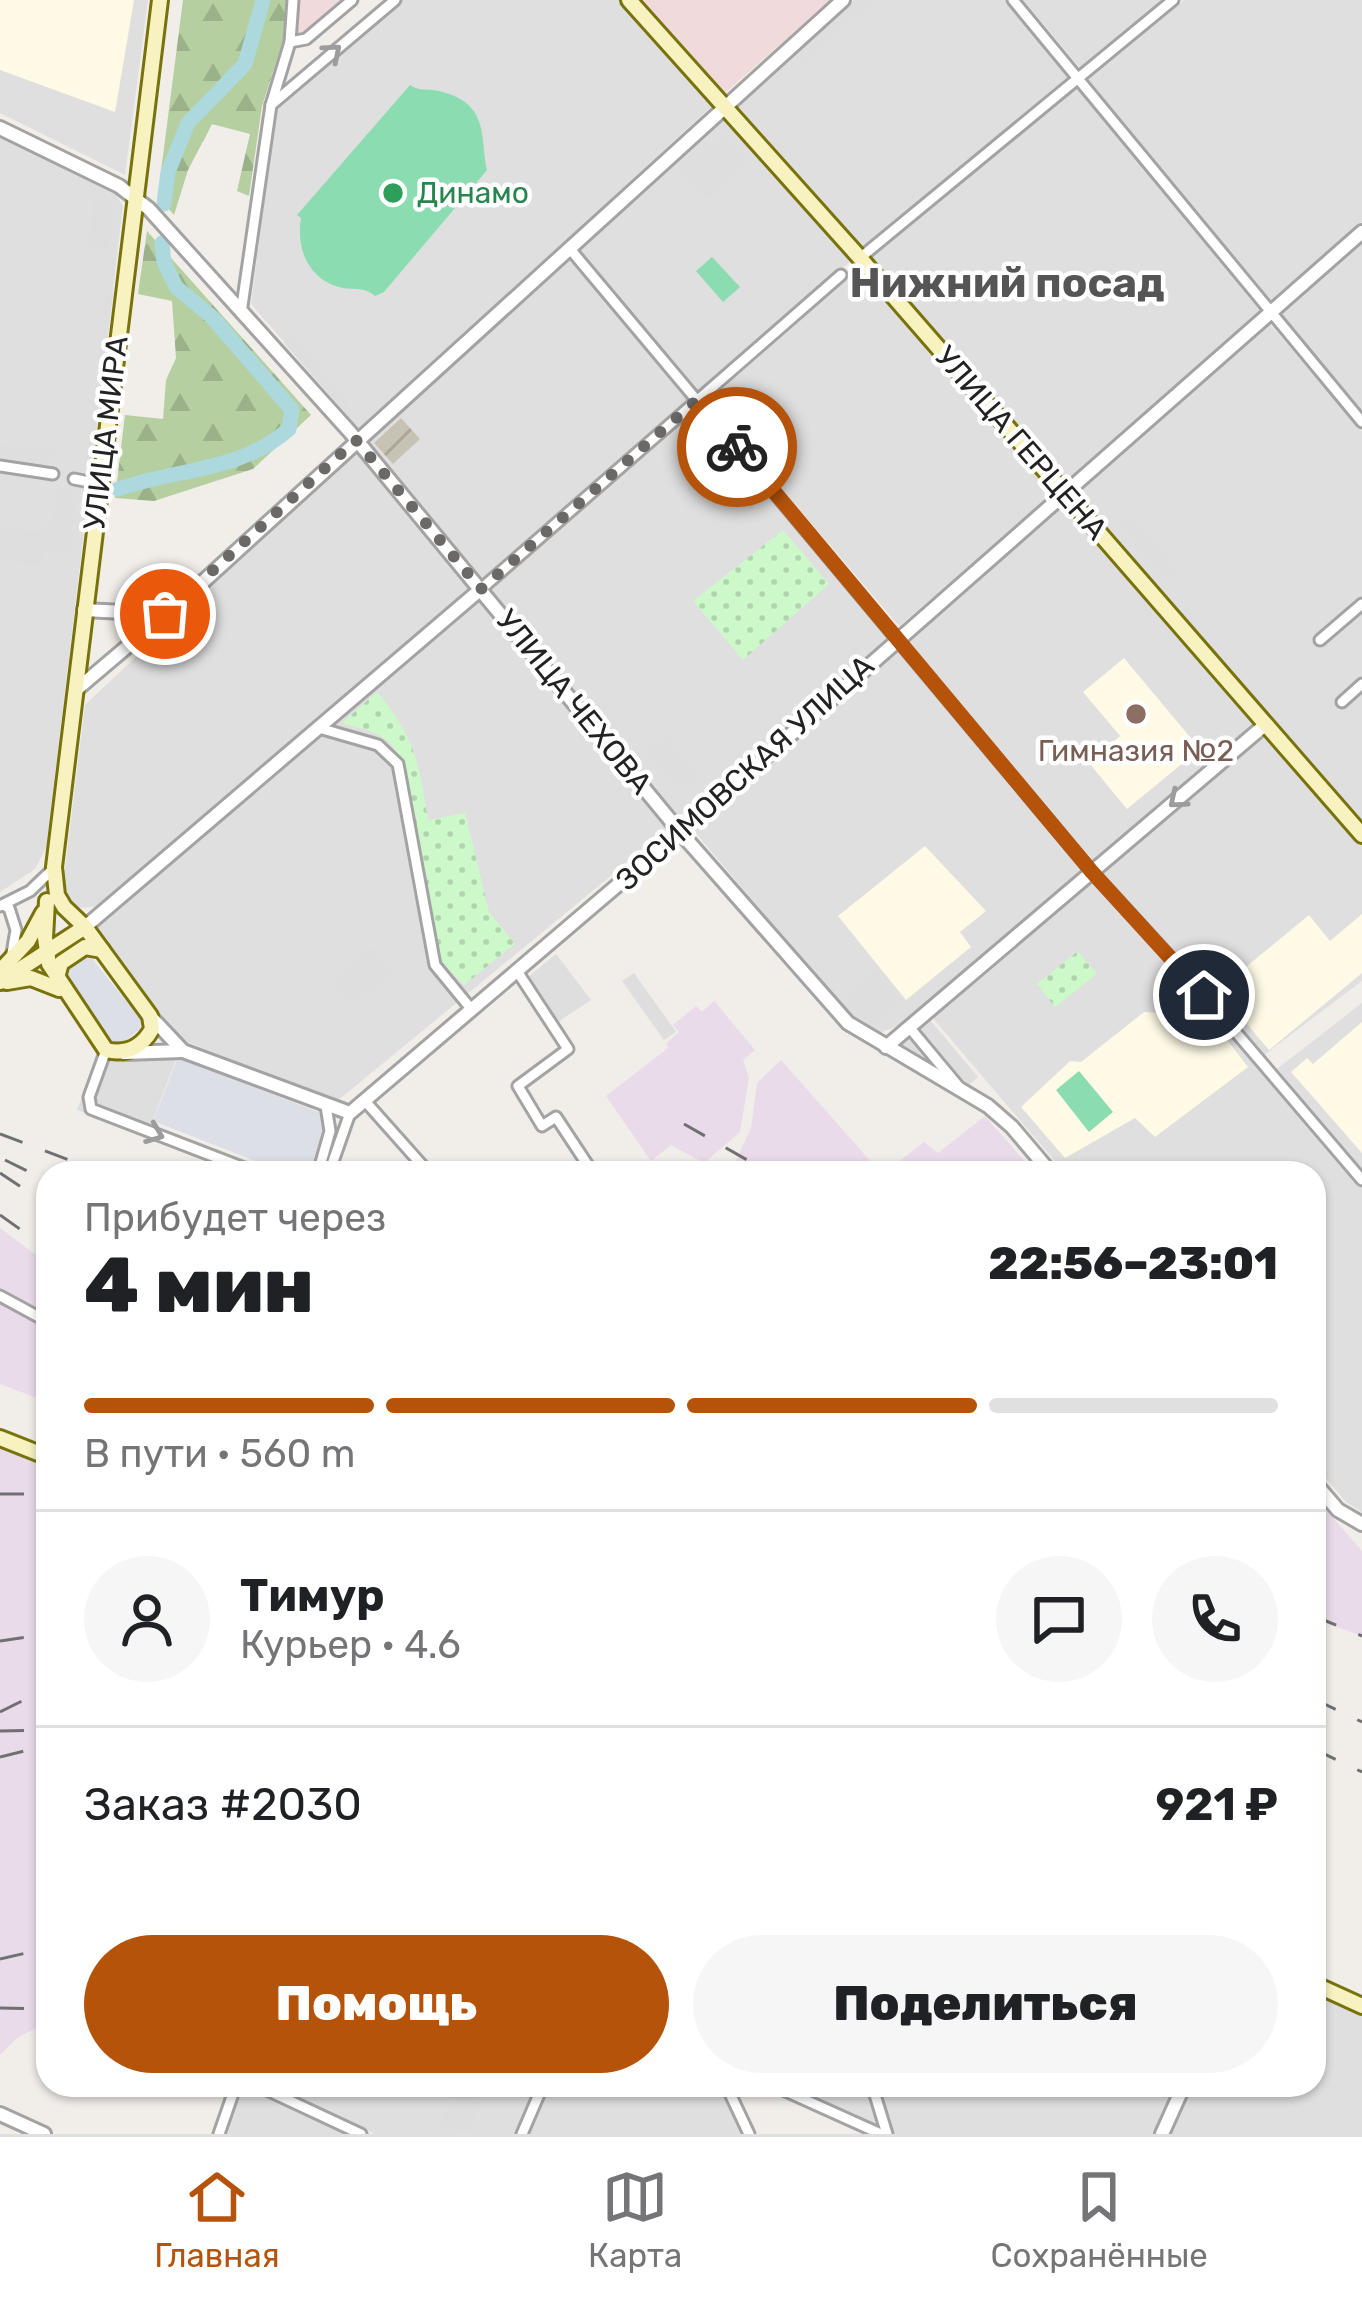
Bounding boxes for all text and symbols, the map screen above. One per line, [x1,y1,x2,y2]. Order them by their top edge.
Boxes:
one-way arrow [319,45,341,67]
place label: Динамо [417,175,529,211]
marker: Динамо [380,180,406,206]
district label: Нижний посад [849,258,1165,308]
street label: УЛИЦА МИРА [76,334,136,532]
street label: УЛИЦА ГЕРЦЕНА [927,339,1115,547]
courier [677,387,797,507]
icon: bike [704,414,770,480]
pin [114,563,216,665]
icon: bag [132,581,198,647]
street label: УЛИЦА ЧЕХОВА [489,603,659,801]
street label: ЗОСИМОВСКАЯ УЛИЦА [609,648,881,898]
marker: Гимназия №2 [1123,701,1149,727]
place label: Гимназия №2 [1038,733,1234,769]
one-way arrow [1169,785,1191,807]
pin [1153,944,1255,1046]
icon: home [1171,962,1237,1028]
one-way arrow [143,1120,164,1144]
text: Прибудет через [84,1195,386,1241]
text: 22:56–23:01 [988,1237,1278,1290]
text: 4 мин [84,1239,314,1332]
text: В пути · 560 m [84,1431,355,1477]
button: person [84,1556,210,1682]
button: chat [996,1556,1122,1682]
button: phone [1152,1556,1278,1682]
text: Тимур [240,1569,385,1622]
text: Курьер · 4.6 [240,1622,461,1668]
text: Заказ #2030 [84,1778,362,1831]
text: 921 ₽ [1156,1778,1278,1831]
button: Помощь [84,1935,669,2073]
button: Поделиться [693,1935,1278,2073]
tab: Главная [154,2164,280,2275]
tab: Карта [588,2164,682,2275]
tab: Сохранённые [991,2164,1208,2275]

